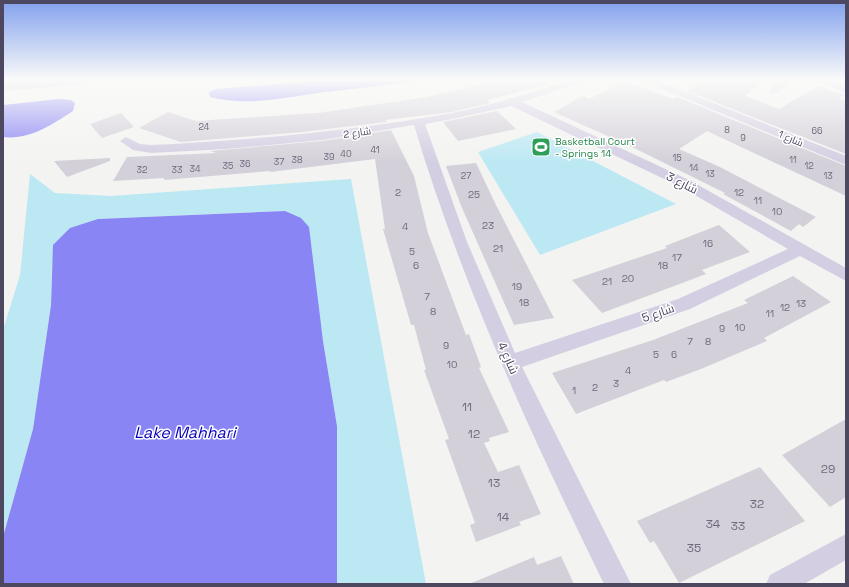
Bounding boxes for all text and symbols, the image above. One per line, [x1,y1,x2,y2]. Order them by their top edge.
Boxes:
house number: 24 [199,121,210,133]
street label: شارع 2 [342,124,372,141]
house number: 8 [724,124,730,136]
house number: 66 [811,125,823,137]
street label: شارع 1 [776,127,805,150]
house number: 9 [740,132,746,144]
place label: Basketball Court - Springs 14 [555,135,635,160]
sports icon: Basketball Court - Springs 14 [530,136,552,158]
house number: 41 [370,144,380,156]
house number: 40 [340,148,352,160]
house number: 39 [324,151,334,163]
house number: 15 [672,152,682,164]
house number: 38 [291,154,303,166]
house number: 11 [789,154,797,166]
house number: 37 [274,156,284,168]
house number: 36 [240,158,251,170]
house number: 35 [223,160,233,172]
house number: 12 [804,160,814,172]
house number: 14 [689,162,699,174]
house number: 34 [189,163,201,175]
house number: 32 [137,164,147,176]
house number: 33 [172,164,182,176]
street label: شارع 3 [663,168,701,198]
house number: 13 [705,168,715,180]
house number: 27 [461,170,471,182]
house number: 13 [823,170,833,182]
house number: 2 [395,186,401,199]
house number: 12 [734,186,744,199]
house number: 25 [468,188,480,201]
house number: 11 [754,194,762,207]
house number: 10 [772,205,782,218]
house number: 23 [482,219,494,232]
house number: 4 [402,220,408,233]
house number: 16 [703,237,713,250]
house number: 21 [493,242,503,255]
house number: 5 [409,245,415,258]
house number: 17 [672,251,682,264]
house number: 6 [413,259,419,272]
house number: 18 [658,259,668,272]
house number: 20 [622,272,634,285]
house number: 21 [602,275,612,288]
house number: 19 [512,280,522,293]
house number: 7 [424,290,430,303]
house number: 18 [519,296,529,309]
house number: 13 [796,297,806,310]
street label: شارع 5 [640,300,677,326]
house number: 12 [780,301,790,314]
house number: 8 [430,305,436,318]
house number: 11 [766,307,774,320]
house number: 10 [735,321,745,334]
house number: 9 [719,322,725,335]
house number: 7 [687,335,693,348]
house number: 8 [705,335,711,348]
house number: 9 [443,339,449,352]
street label: شارع 4 [494,339,522,377]
house number: 5 [653,348,659,361]
house number: 6 [671,348,677,361]
house number: 10 [447,358,457,371]
house number: 4 [625,364,631,377]
house number: 3 [613,377,619,390]
house number: 2 [592,381,598,394]
house number: 1 [572,384,576,397]
house number: 11 [462,399,472,415]
water label: Lake Mahhari [134,422,238,443]
house number: 12 [468,426,480,442]
house number: 29 [821,461,835,477]
house number: 13 [488,475,500,491]
house number: 32 [750,496,764,512]
house number: 14 [497,509,510,525]
house number: 34 [706,516,721,532]
house number: 33 [731,518,745,534]
house number: 35 [687,540,701,556]

